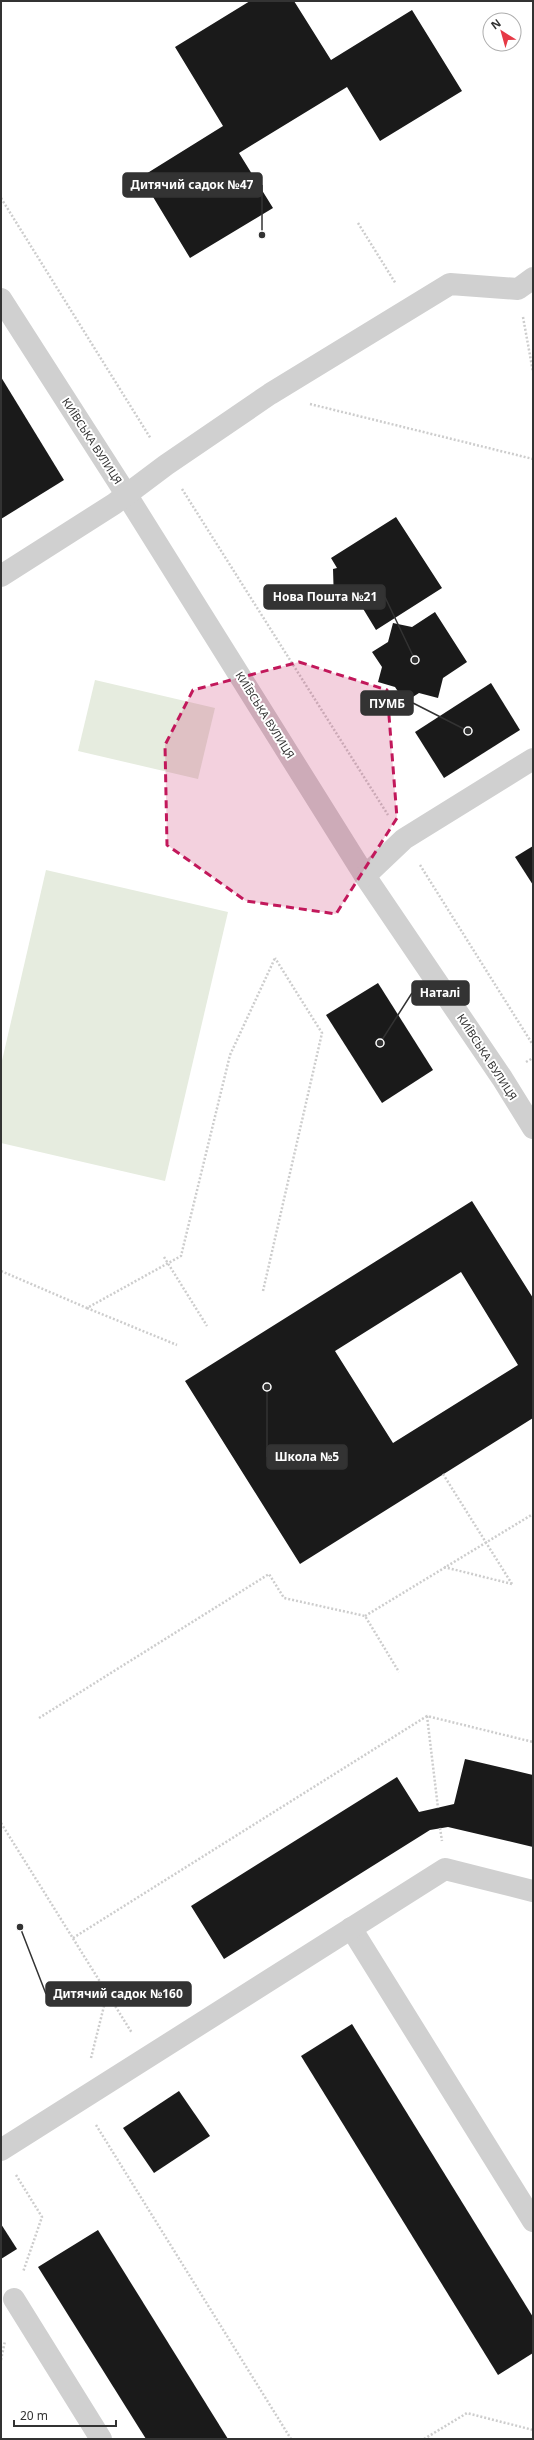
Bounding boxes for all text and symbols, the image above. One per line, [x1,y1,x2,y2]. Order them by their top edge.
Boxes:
north arrow [482,12,522,52]
text: N [488,15,504,32]
callout: Дитячий садок №47 [123,173,262,197]
text: Дитячий садок №47 [131,176,254,193]
street label: КИЇВСЬКА ВУЛИЦЯ [59,395,126,487]
callout: Нова Пошта №21 [264,585,385,609]
text: Нова Пошта №21 [273,588,377,605]
street label: КИЇВСЬКА ВУЛИЦЯ [233,668,298,761]
callout: ПУМБ [361,691,413,715]
text: ПУМБ [369,695,405,712]
callout: Наталі [412,981,469,1005]
text: Наталі [420,984,460,1001]
street label: КИЇВСЬКА ВУЛИЦЯ [454,1011,521,1103]
callout: Школа №5 [267,1445,347,1469]
text: Школа №5 [275,1448,339,1465]
callout: Дитячий садок №160 [46,1982,191,2006]
text: Дитячий садок №160 [53,1985,183,2002]
scale bar [14,2402,116,2428]
text: 20 m [20,2407,48,2424]

